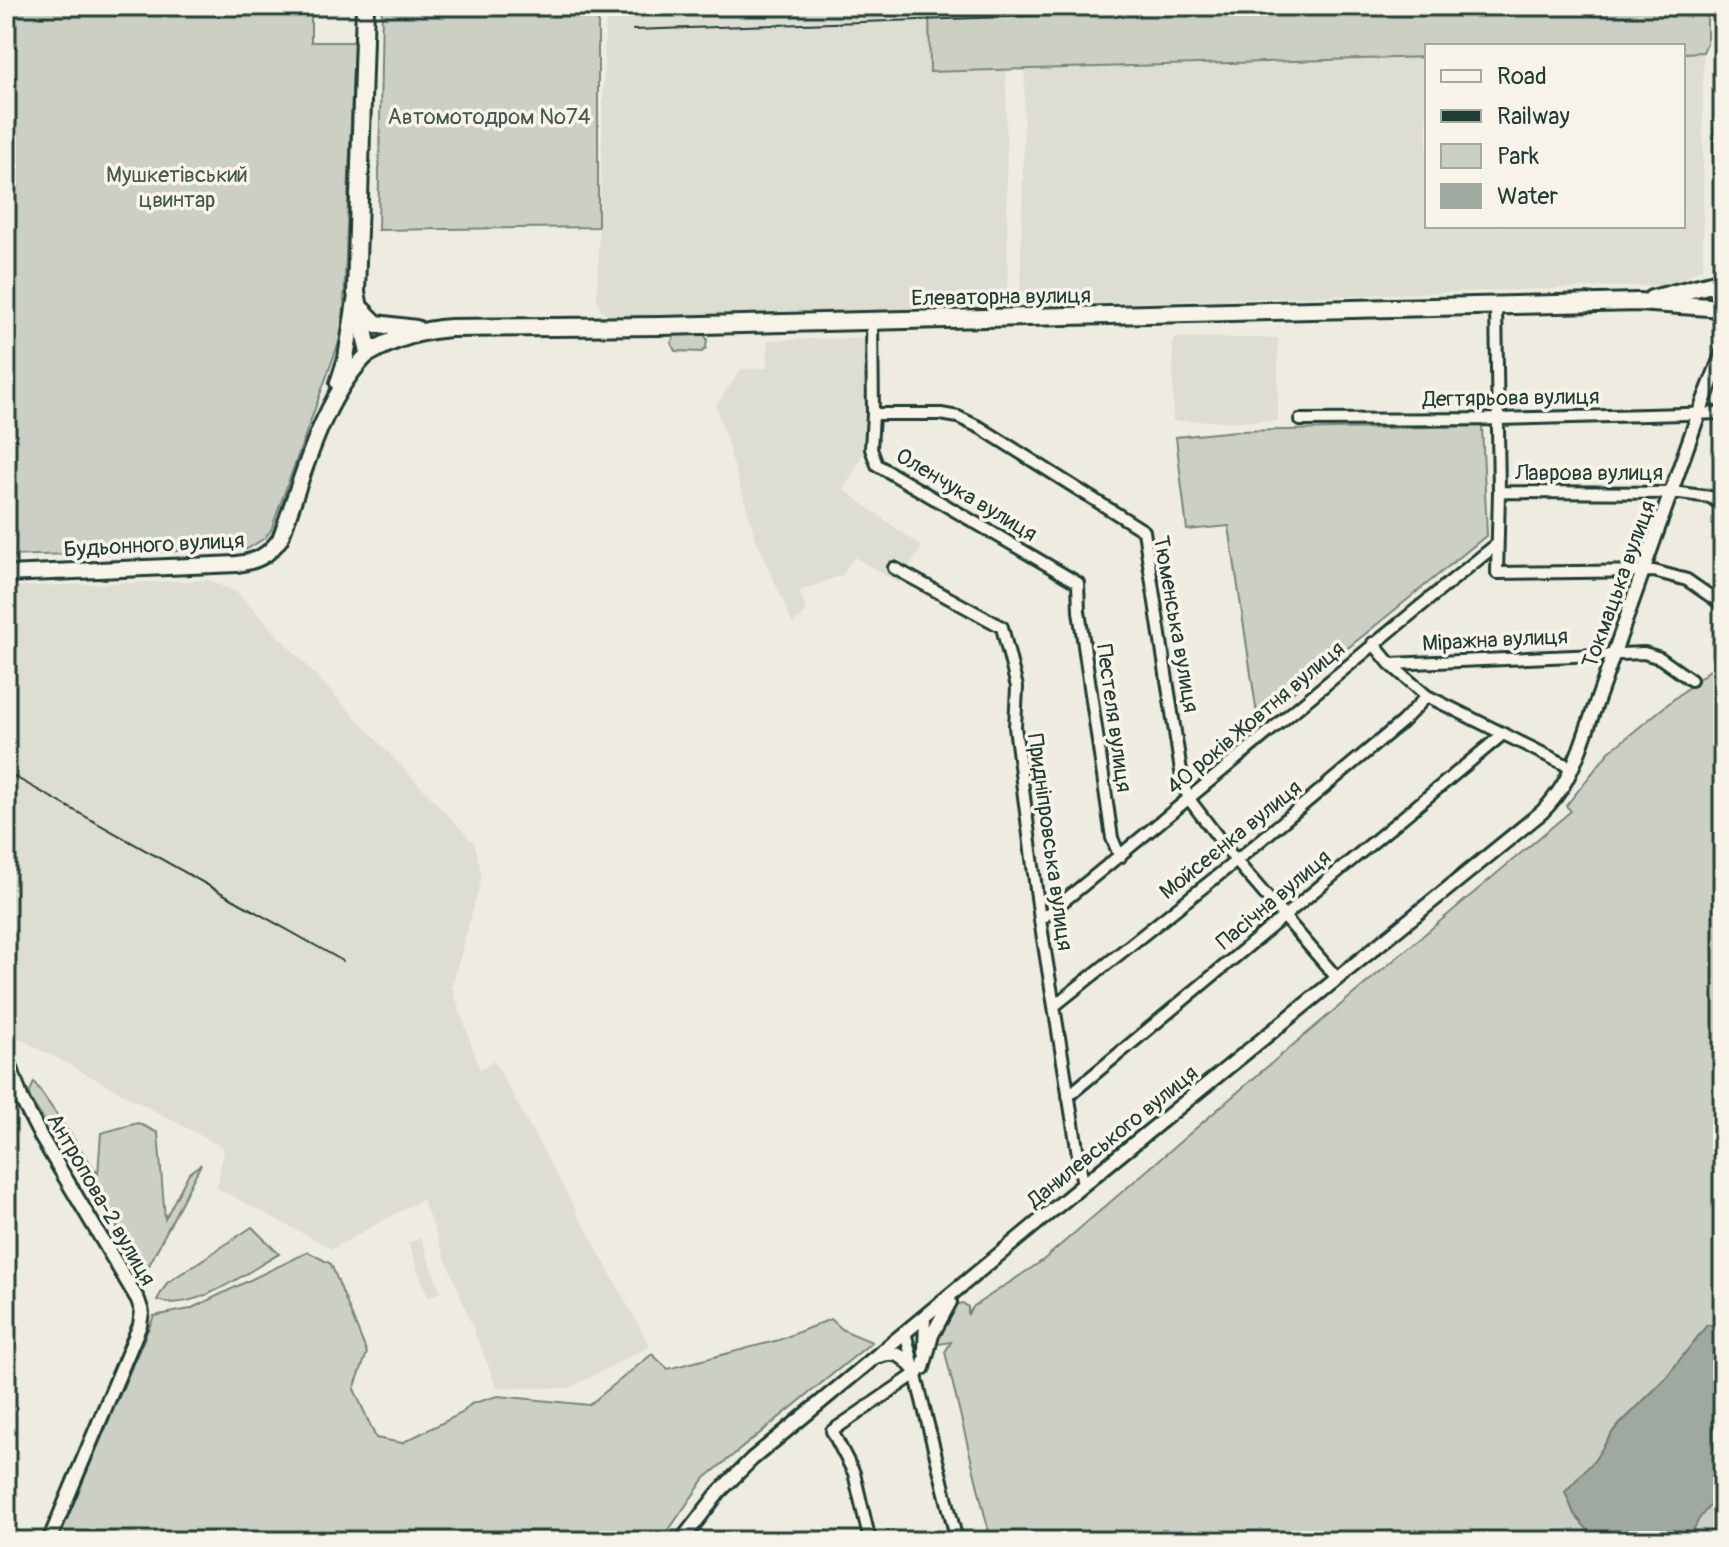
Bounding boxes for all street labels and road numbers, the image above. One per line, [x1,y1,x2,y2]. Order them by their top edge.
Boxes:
street label: Елеваторна вулиця [911,281,1091,313]
street label: Дегтярьова вулиця [1421,382,1600,414]
street label: Оленчука вулиця [891,442,1042,548]
street label: Лаврова вулиця [1514,459,1663,487]
street label: Токмацька вулиця [1576,497,1662,672]
street label: Будьонного вулиця [63,526,245,564]
street label: Тюменська вулиця [1147,534,1205,715]
street label: Міражна вулиця [1421,622,1569,658]
street label: 40 років Жовтня вулиця [1161,635,1351,801]
street label: Пестеля вулиця [1090,642,1138,794]
street label: Придніпровська вулиця [1021,732,1079,953]
street label: Мойсеєнка вулиця [1154,774,1307,906]
street label: Пасічна вулиця [1211,844,1337,956]
street label: Данилевського вулиця [1021,1059,1204,1215]
street label: Антропова-2 вулиця [40,1108,162,1291]

